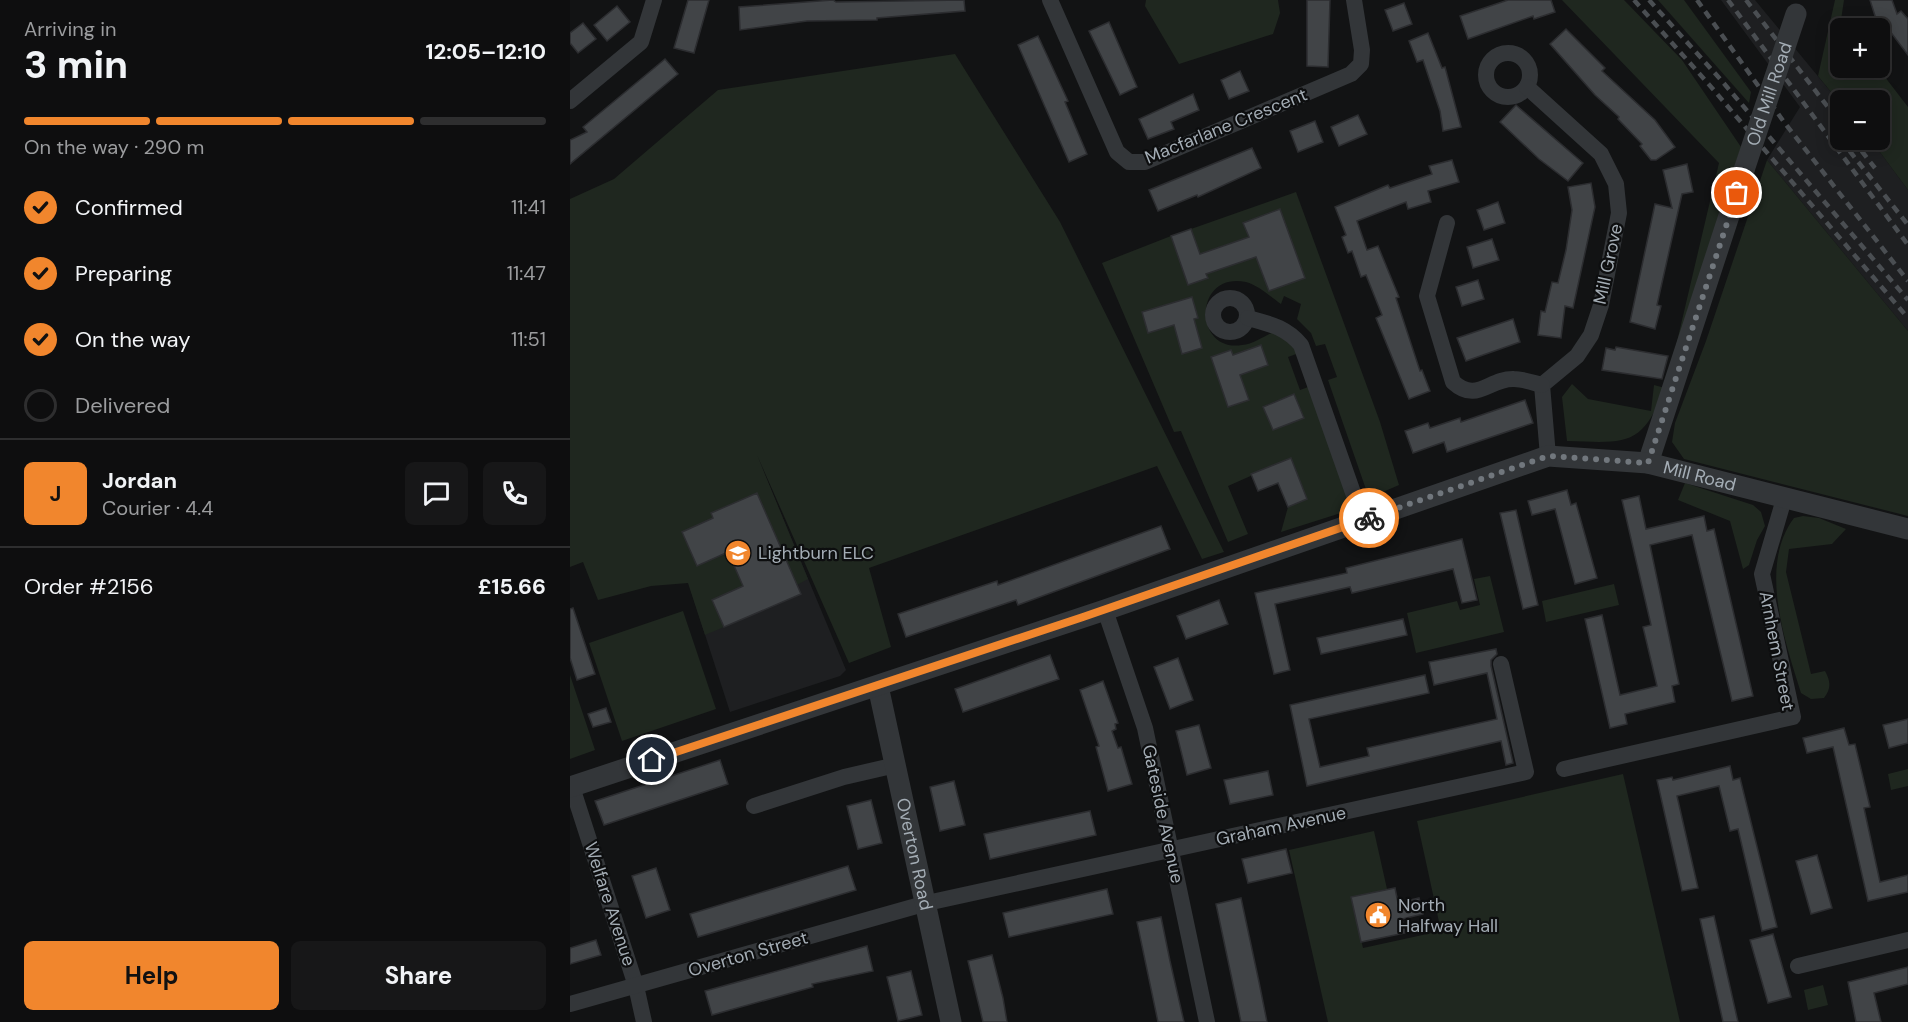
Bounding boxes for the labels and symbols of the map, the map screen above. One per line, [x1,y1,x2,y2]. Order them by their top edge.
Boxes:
street label: Old Mill Road [1741,39,1798,149]
street label: Macfarlane Crescent [1141,82,1311,170]
pin [1711,167,1762,218]
street label: Mill Grove [1588,222,1628,306]
street label: Mill Road [1661,455,1739,497]
courier [1339,488,1399,548]
school or university icon: Lightburn ELC [723,538,753,568]
place label: Lightburn ELC [758,541,874,565]
street label: Arnhem Street [1754,589,1800,713]
pin [626,734,677,785]
street label: Gateside Avenue [1137,743,1189,885]
street label: Overton Road [891,796,938,913]
street label: Graham Avenue [1214,801,1348,851]
street label: Welfare Avenue [579,839,641,969]
place label: North Halfway Hall [1398,893,1498,938]
public building icon: North Halfway Hall [1363,900,1393,930]
street label: Overton Street [685,925,811,983]

